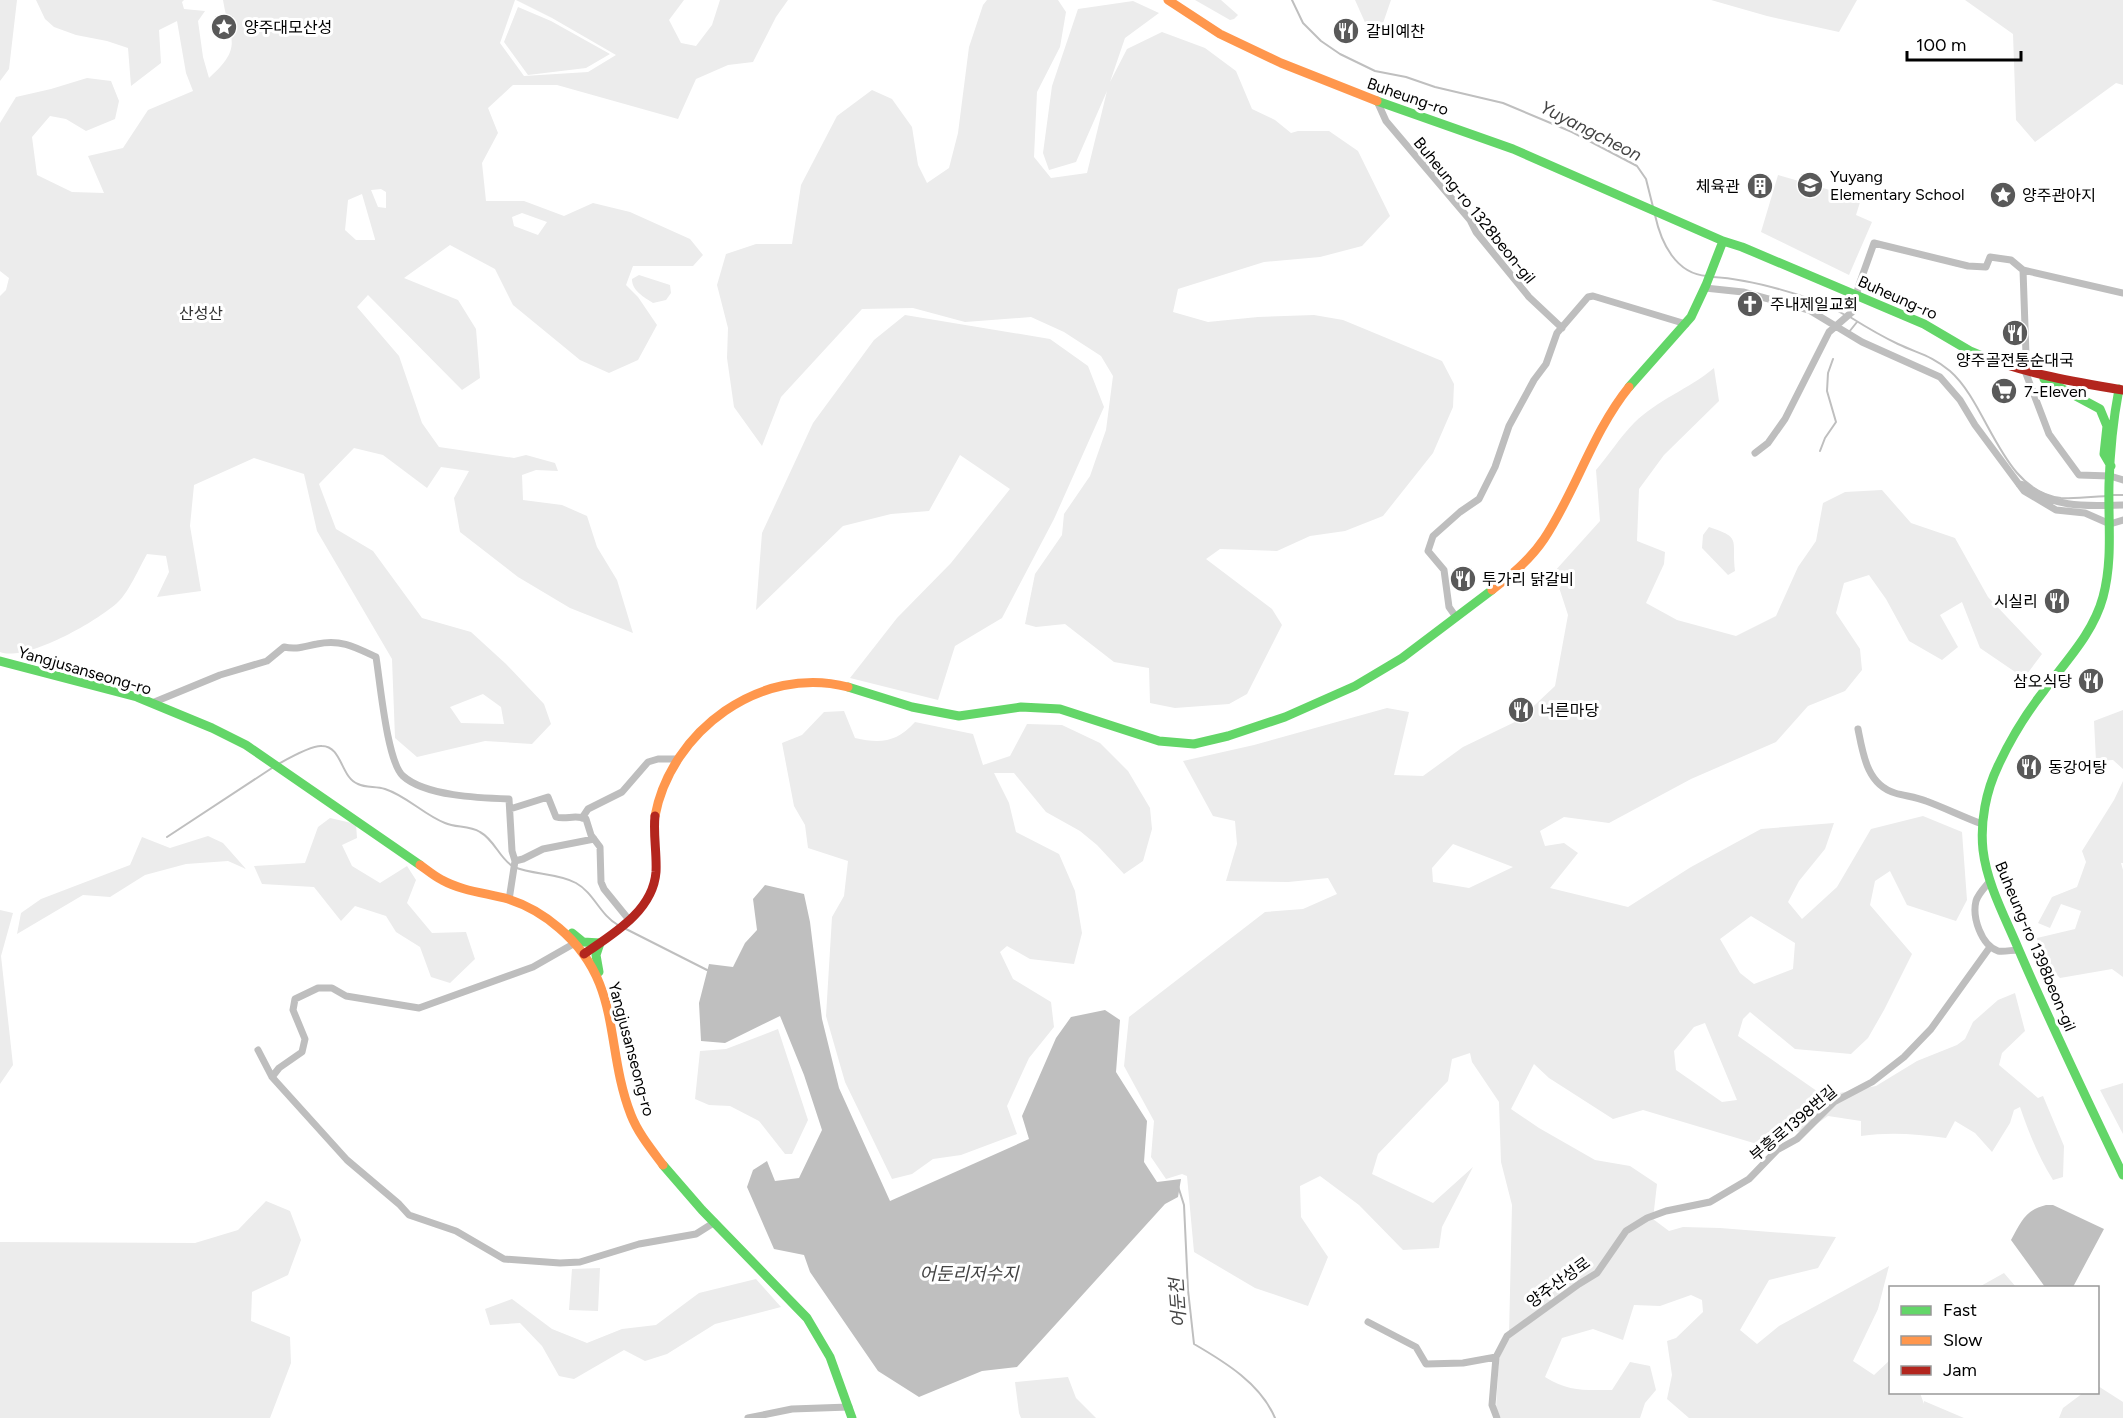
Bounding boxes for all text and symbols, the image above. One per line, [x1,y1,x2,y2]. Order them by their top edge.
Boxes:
place icon: 양주대모산성 [209,12,239,42]
restaurant icon: 갈비예찬 [1331,16,1361,46]
place label: 양주대모산성 [244,18,332,37]
place label: 갈비예찬 [1366,22,1425,41]
scale bar [1907,24,2021,62]
text: 100 m [1916,34,1966,56]
street label: Buheung-ro [1365,74,1451,119]
water label: Yuyangcheon [1537,96,1645,166]
street label: Buheung-ro 1328beon-gil [1410,133,1539,287]
place label: Yuyang Elementary School [1830,167,1964,204]
school or university icon: Yuyang Elementary School [1795,170,1825,200]
building icon: 체육관 [1745,171,1775,201]
place label: 체육관 [1696,177,1740,196]
place icon: 양주관아지 [1988,180,2018,210]
place label: 양주관아지 [2022,186,2096,205]
street label: Buheung-ro [1855,271,1940,323]
church icon: 주내제일교회 [1735,289,1765,319]
place label: 주내제일교회 [1770,295,1858,314]
park label: 산성산 [179,304,223,323]
restaurant icon: 양주골전통순대국 [2000,318,2030,348]
place label: 양주골전통순대국 [1956,351,2074,370]
supermarket icon: 7-Eleven [1989,376,2019,406]
place label: 7-Eleven [2024,382,2087,401]
restaurant icon: 투가리 닭갈비 [1448,564,1478,594]
place label: 투가리 닭갈비 [1482,570,1574,589]
restaurant icon: 시실리 [2042,586,2072,616]
place label: 시실리 [1994,592,2038,611]
street label: Yangjusanseong-ro [16,642,154,699]
restaurant icon: 삼오식당 [2076,666,2106,696]
place label: 삼오식당 [2013,672,2072,691]
restaurant icon: 너른마당 [1506,695,1536,725]
place label: 너른마당 [1540,701,1599,720]
restaurant icon: 동강어탕 [2014,752,2044,782]
place label: 동강어탕 [2048,758,2107,777]
street label: Buheung-ro 1398beon-gil [1991,858,2080,1034]
street label: Yangjusanseong-ro [604,980,659,1118]
street label: 부흥로1398번길 [1746,1081,1841,1165]
street label: 양주산성로 [1523,1253,1594,1312]
water label: 어둔리저수지 [919,1263,1020,1285]
water label: 어둔천 [1165,1275,1191,1329]
legend [1889,1286,2099,1394]
text: Fast [1943,1299,1977,1321]
text: Slow [1943,1329,1982,1351]
text: Jam [1943,1359,1977,1381]

